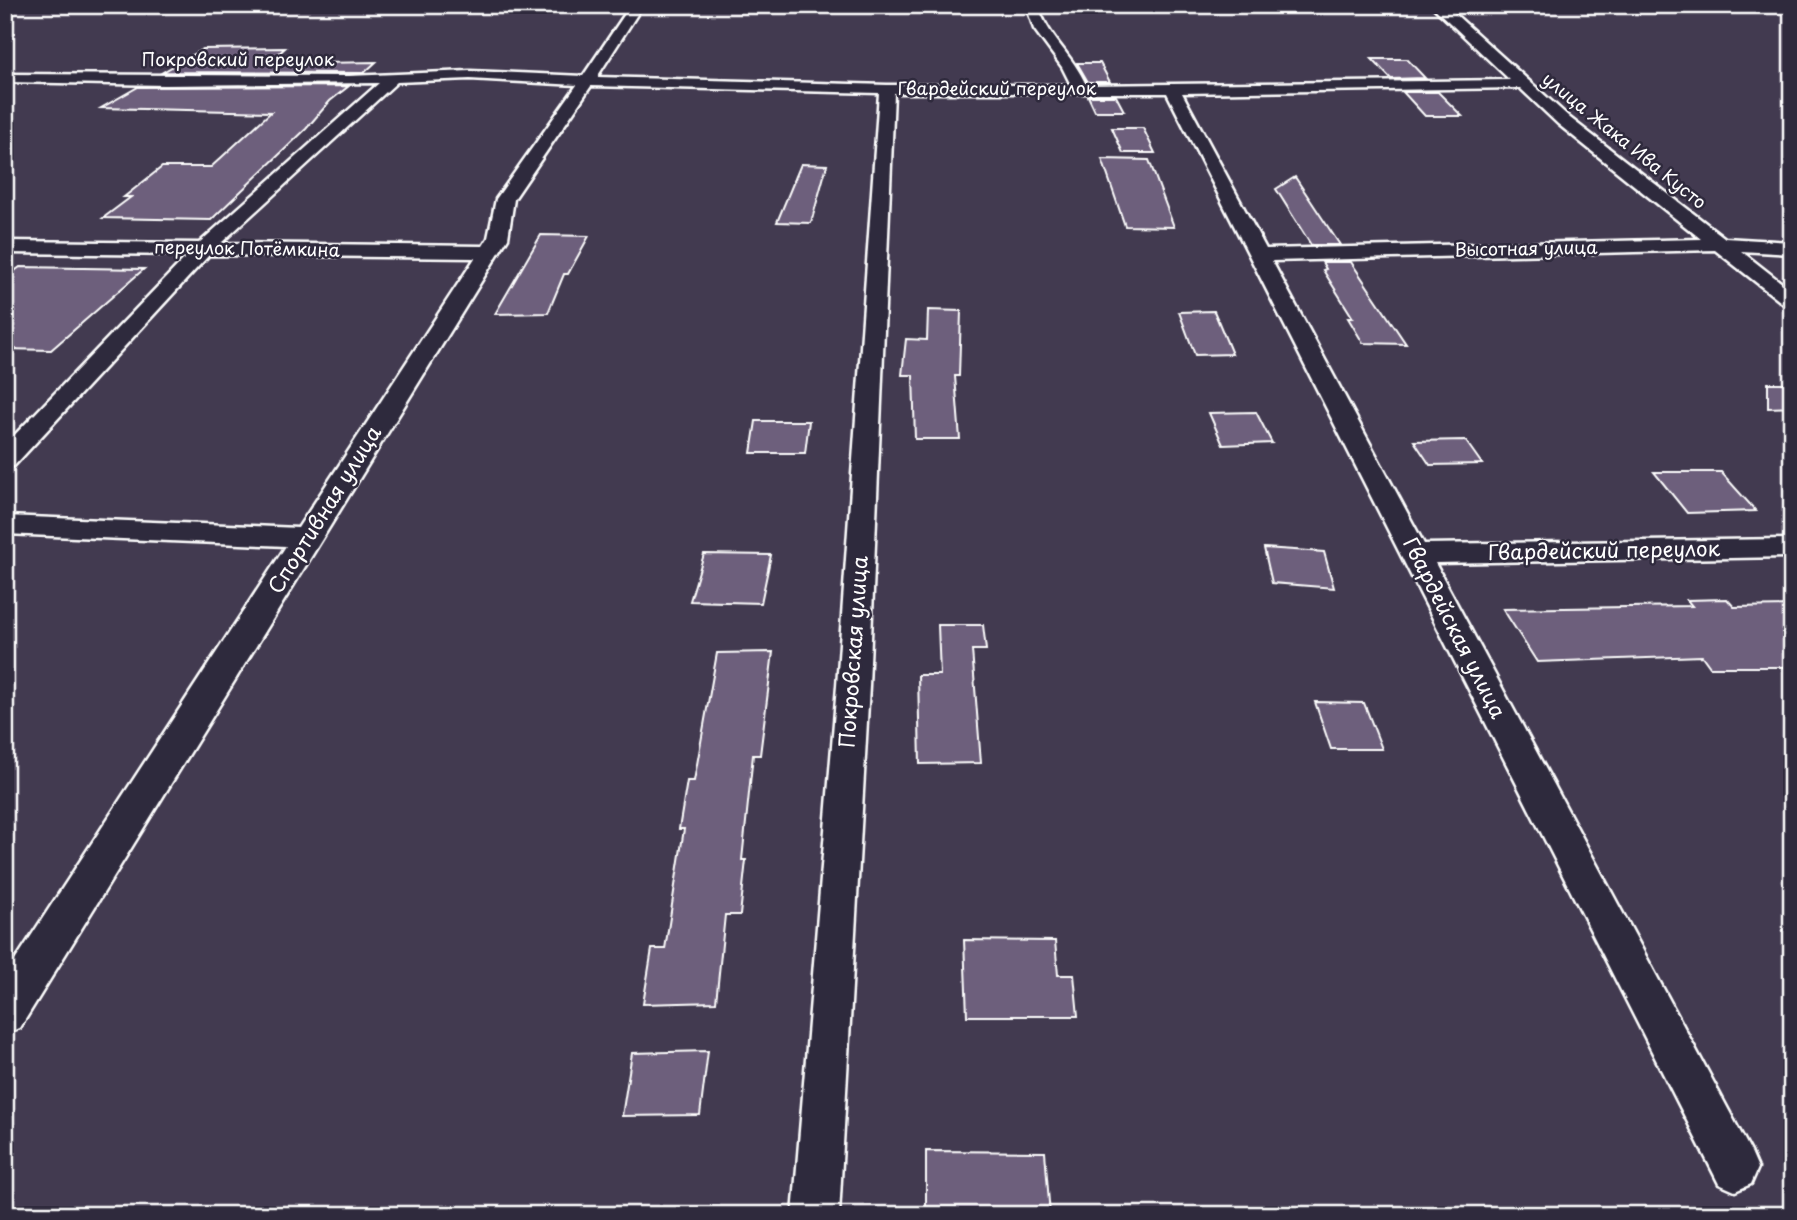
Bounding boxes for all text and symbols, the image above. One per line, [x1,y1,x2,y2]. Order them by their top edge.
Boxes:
street label: Покровский переулок [141,45,335,72]
street label: улица Жака Ива Кусто [1537,65,1713,215]
street label: Гвардейский переулок [897,74,1097,101]
street label: переулок Потёмкина [154,232,341,263]
street label: Высотная улица [1454,233,1598,262]
street label: Спортивная улица [259,418,388,599]
street label: Гвардейская улица [1396,531,1516,724]
street label: Гвардейский переулок [1488,531,1721,567]
street label: Покровская улица [829,554,875,749]

